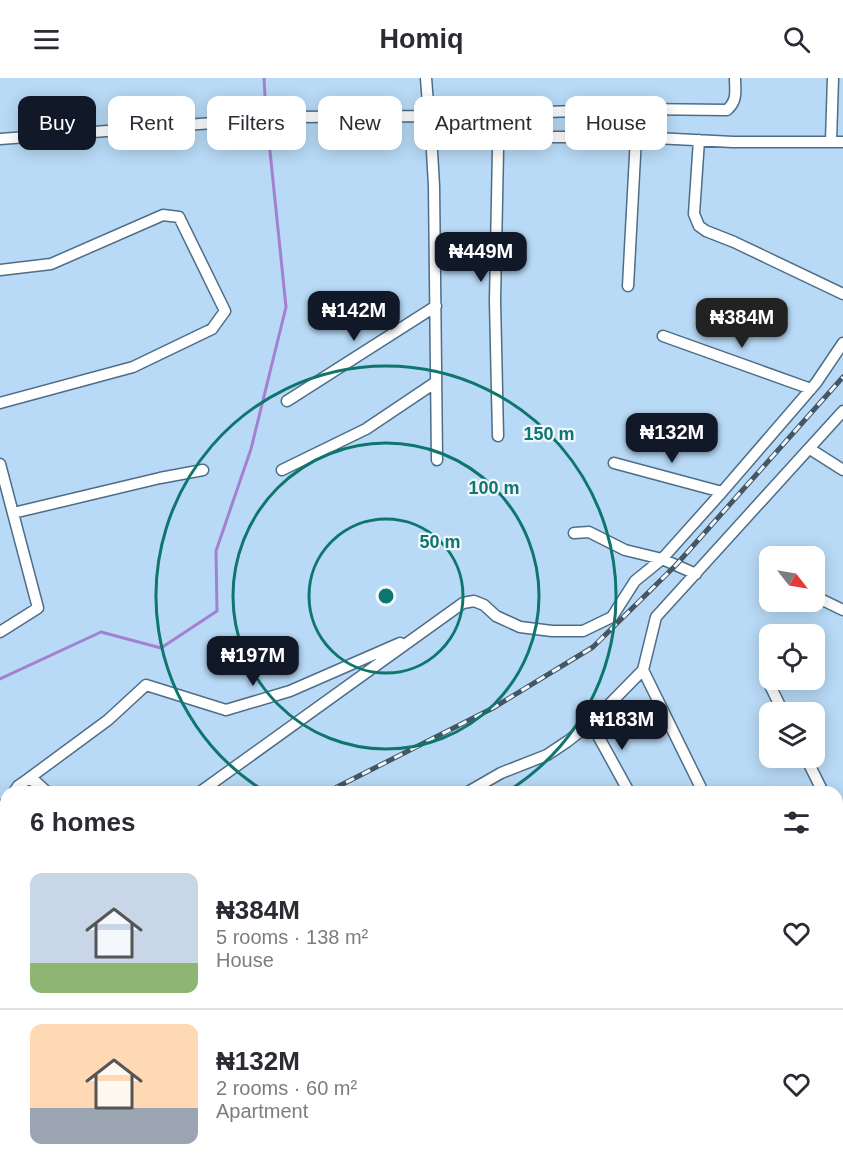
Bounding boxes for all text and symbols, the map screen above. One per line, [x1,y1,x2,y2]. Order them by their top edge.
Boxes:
icon: menu [30,23,63,56]
icon: search [780,23,813,56]
text: Homiq [380,24,464,54]
chip: Buy [18,96,96,150]
chip: Rent [108,96,195,150]
chip: Filters [207,96,306,150]
chip: New [318,96,402,150]
chip: Apartment [414,96,553,150]
chip: House [565,96,667,150]
pin: ₦449M [439,232,523,283]
text: ₦449M [449,240,513,262]
pin: ₦142M [312,291,396,342]
pin: ₦384M [700,298,784,349]
text: ₦142M [322,299,386,321]
text: ₦384M [710,306,774,328]
pin: ₦132M [630,413,714,464]
text: ₦132M [640,421,704,443]
text: 150 m [523,424,575,444]
text: 100 m [468,478,520,498]
text: 50 m [419,532,461,552]
north arrow [759,546,825,612]
map controls [759,546,825,768]
centre of rings [376,586,396,606]
button: locate [759,624,825,690]
pin: ₦197M [211,636,295,687]
text: ₦197M [221,644,285,666]
pin: ₦183M [580,700,664,751]
button: layers [759,702,825,768]
text: ₦183M [590,708,654,730]
icon: filters [780,806,813,839]
text: 6 homes [30,807,136,837]
text: ₦384M [216,895,300,925]
icon: home [78,897,150,969]
icon: heart [780,917,813,950]
text: 5 rooms · 138 m² [216,926,368,948]
text: House [216,949,274,971]
text: ₦132M [216,1046,300,1076]
icon: home [78,1048,150,1120]
icon: heart [780,1068,813,1101]
text: 2 rooms · 60 m² [216,1077,357,1099]
text: Apartment [216,1100,308,1122]

